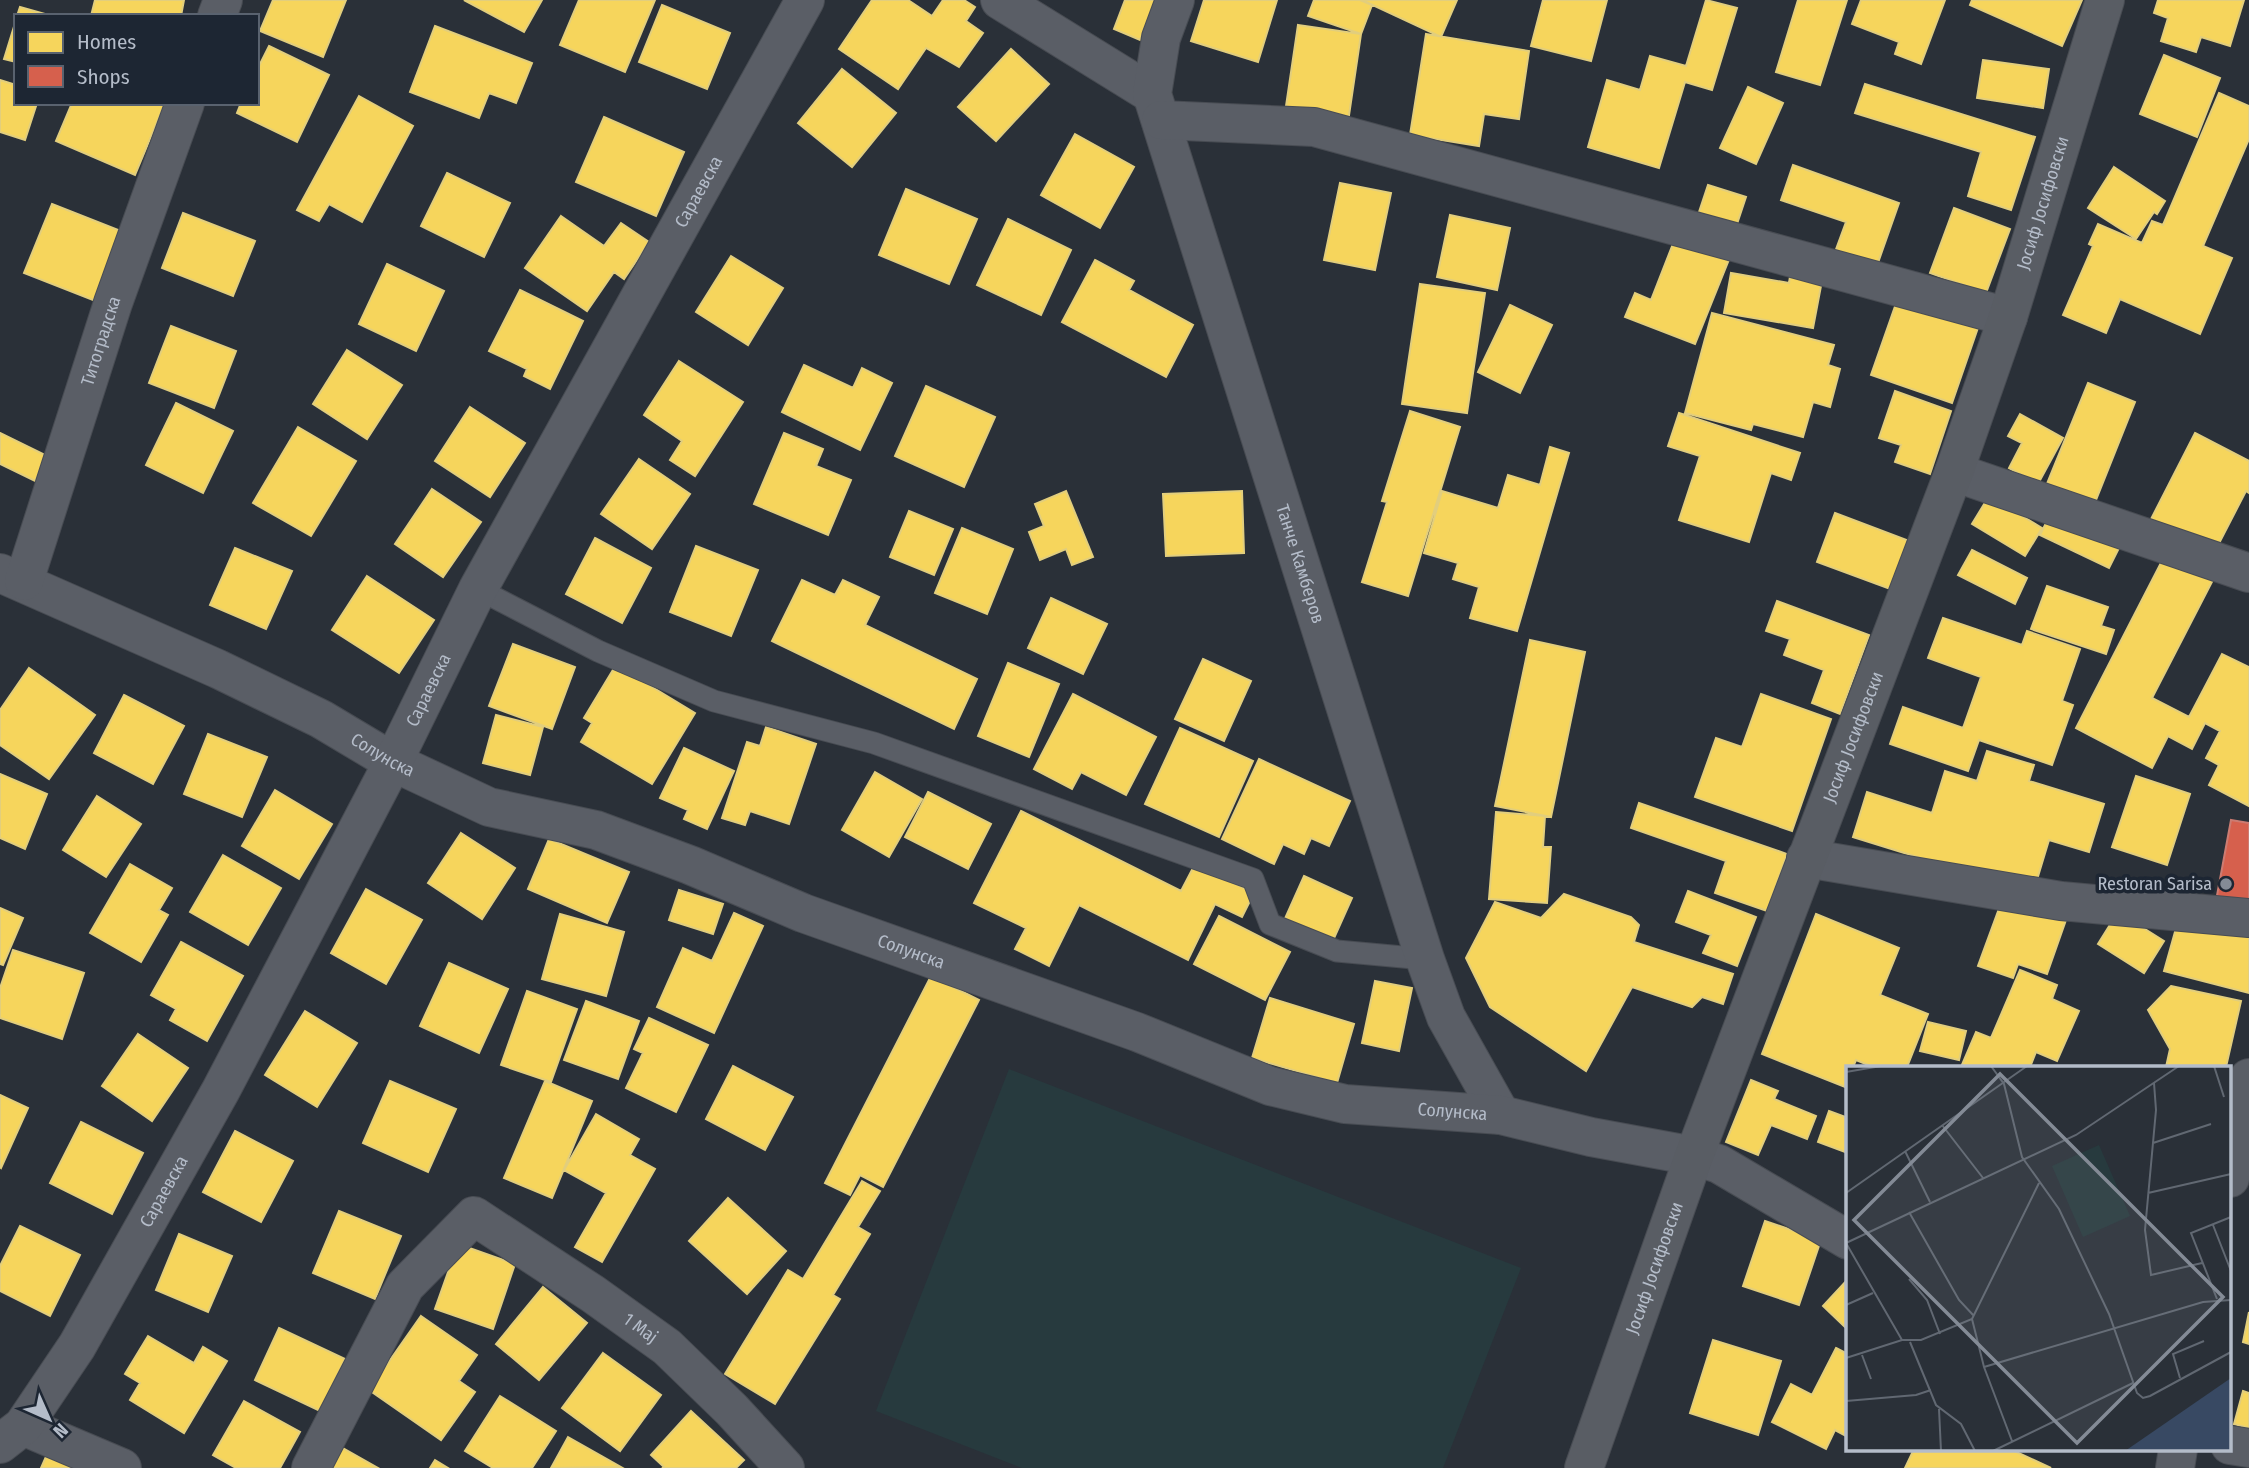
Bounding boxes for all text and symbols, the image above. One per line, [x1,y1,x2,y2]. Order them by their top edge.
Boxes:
legend [14,14,259,105]
text: Homes [77,29,136,55]
text: Shops [77,64,130,90]
street label: Јосиф Јосифовски [2012,133,2074,272]
street label: Сараевска [670,152,727,231]
street label: Титоградска [76,293,126,389]
street label: Танче Камберов [1271,502,1329,626]
street label: Сараевска [401,650,456,730]
street label: Јосиф Јосифовски [1818,668,1888,806]
street label: Солунска [347,728,418,782]
place label: Restoran Sarisa [2098,873,2212,895]
marker: Restoran Sarisa [2218,876,2234,892]
street label: Солунска [875,929,948,974]
inset map [1846,1066,2232,1450]
street label: Солунска [1417,1098,1488,1125]
street label: Сараевска [135,1152,193,1231]
street label: Јосиф Јосифовски [1621,1199,1688,1337]
street label: 1 Мај [619,1308,662,1348]
north arrow [14,1384,84,1454]
text: N [49,1419,73,1443]

